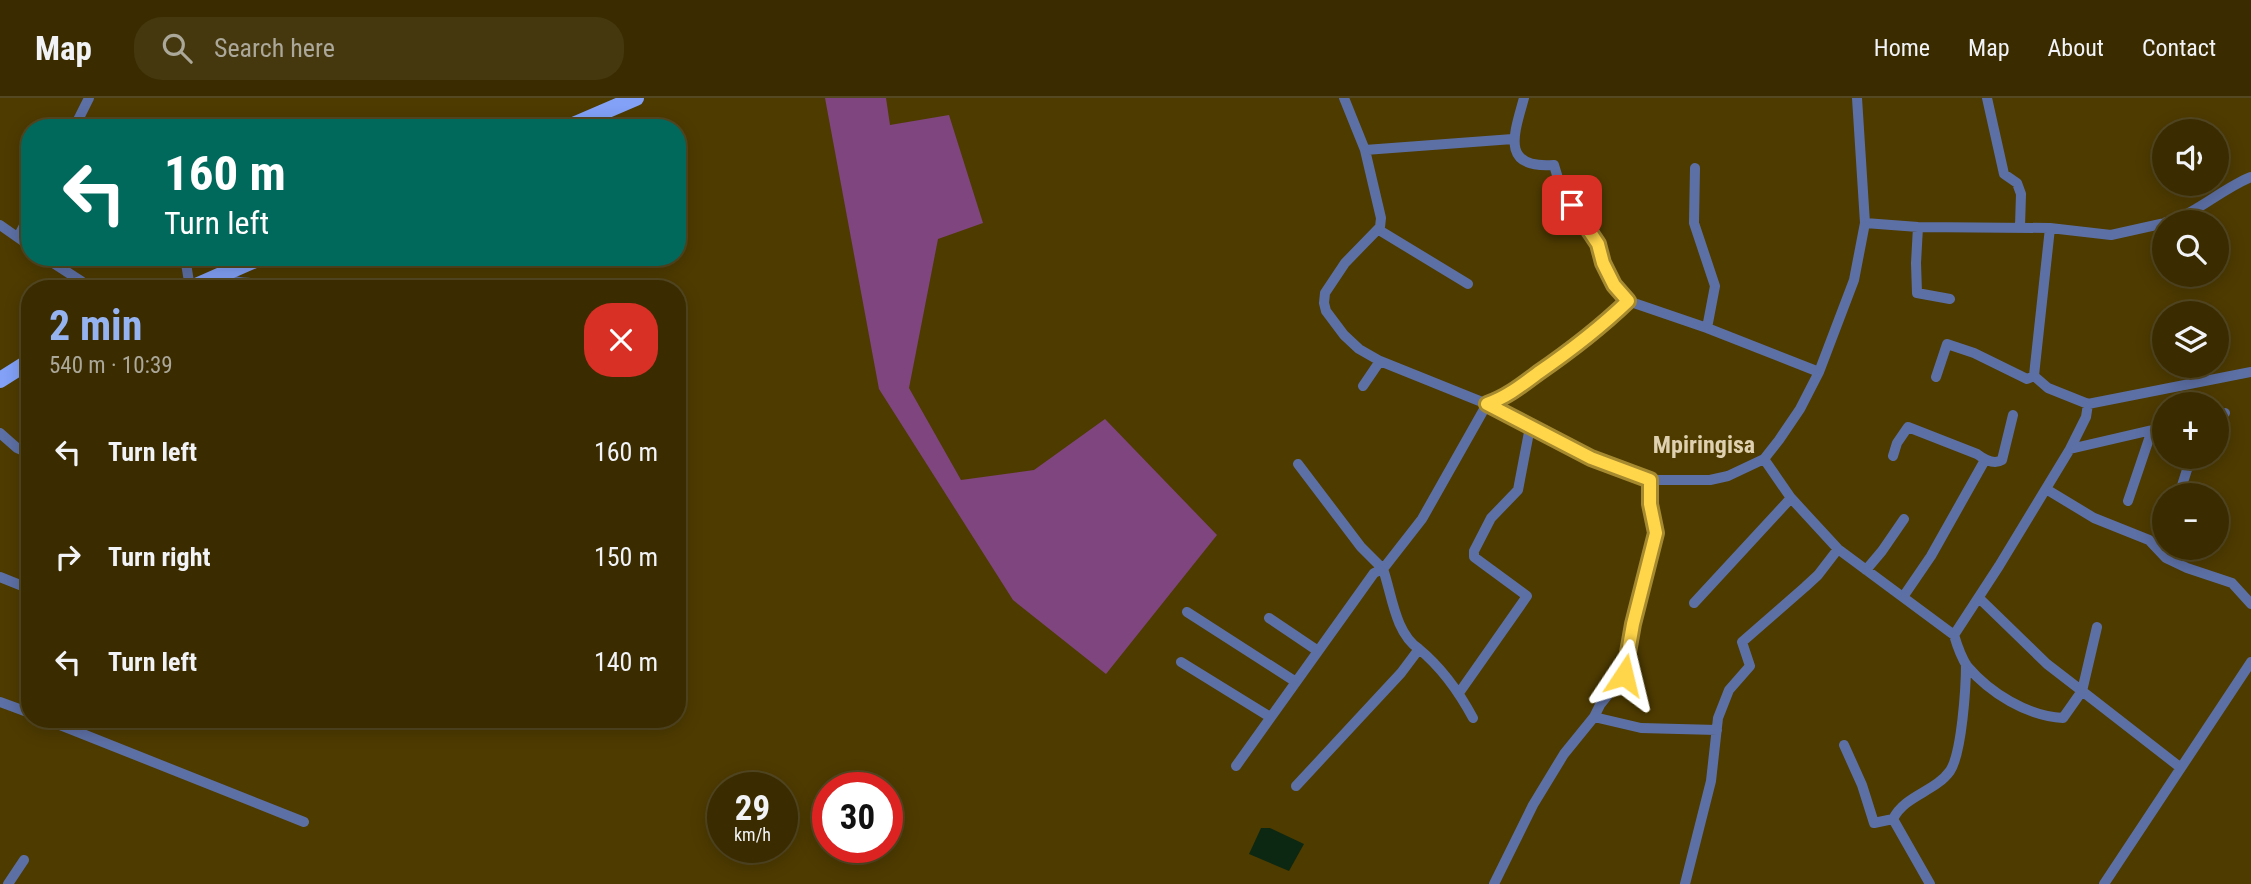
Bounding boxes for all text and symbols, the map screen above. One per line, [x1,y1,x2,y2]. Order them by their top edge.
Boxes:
search box [134,17,624,80]
text: Map [35,29,92,68]
icon: search [158,29,196,67]
text: Search here [214,33,335,63]
text: Home [1874,34,1930,62]
text: Map [1968,34,2010,62]
text: About [2048,34,2104,62]
text: Contact [2142,34,2216,62]
map controls [2152,119,2229,560]
button: sound [2152,119,2229,196]
text: 160 m [164,145,286,202]
icon: left [49,147,140,238]
pin [1542,175,1602,235]
icon: arrive [1553,186,1591,224]
text: Turn left [164,204,269,242]
button: search [2152,210,2229,287]
text: 2 min [49,301,142,350]
button: layers [2152,301,2229,378]
button: close [584,303,658,377]
text: 540 m · 10:39 [49,352,173,379]
button: + [2152,392,2229,469]
district label: Mpiringisa [1653,431,1755,459]
icon: left [49,433,87,471]
text: Turn left [108,437,197,467]
text: 160 m [594,437,658,467]
button: − [2152,483,2229,560]
icon: right [49,538,87,576]
text: Turn right [108,542,210,572]
text: 150 m [594,542,658,572]
position arrow [1587,638,1661,712]
icon: left [49,643,87,681]
text: Turn left [108,647,197,677]
text: 140 m [594,647,658,677]
speed limit sign: 30 [812,772,903,863]
text: 29 [735,788,770,829]
text: km/h [734,824,771,845]

